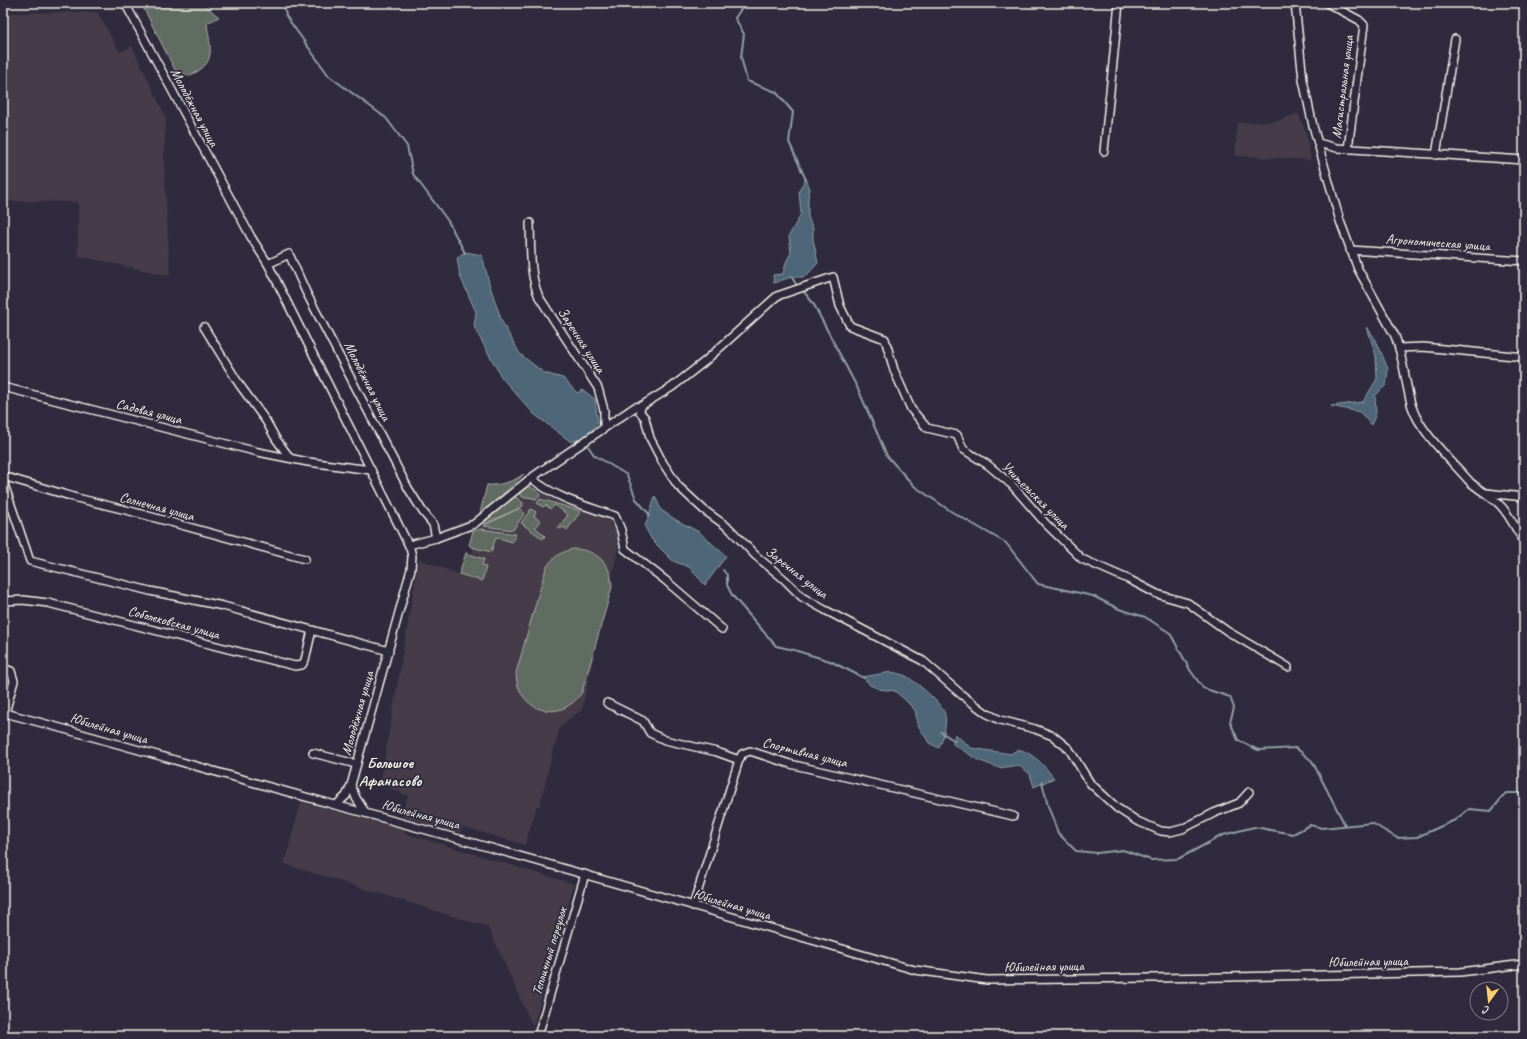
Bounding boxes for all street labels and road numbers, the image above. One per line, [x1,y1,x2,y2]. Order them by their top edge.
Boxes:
street label: Магистральная улица [1328,33,1357,139]
street label: Молодёжная улица [167,65,223,151]
street label: Агрономическая улица [1385,230,1492,255]
street label: Заречная улица [554,304,610,377]
street label: Молодёжная улица [340,339,395,425]
street label: Садовая улица [114,395,184,428]
street label: Учительская улица [998,458,1074,533]
street label: Солнечная улица [118,488,197,525]
street label: Заречная улица [762,543,832,603]
street label: Соболековская улица [126,602,223,643]
street label: Молодёжная улица [337,668,378,757]
street label: Юбилейная улица [68,709,151,748]
street label: Спортивная улица [761,734,850,771]
street label: Юбилейная улица [380,796,463,833]
street label: Юбилейная улица [691,885,774,924]
street label: Тепличный переулок [528,903,571,997]
street label: Юбилейная улица [1328,952,1409,971]
street label: Юбилейная улица [1004,957,1085,976]

